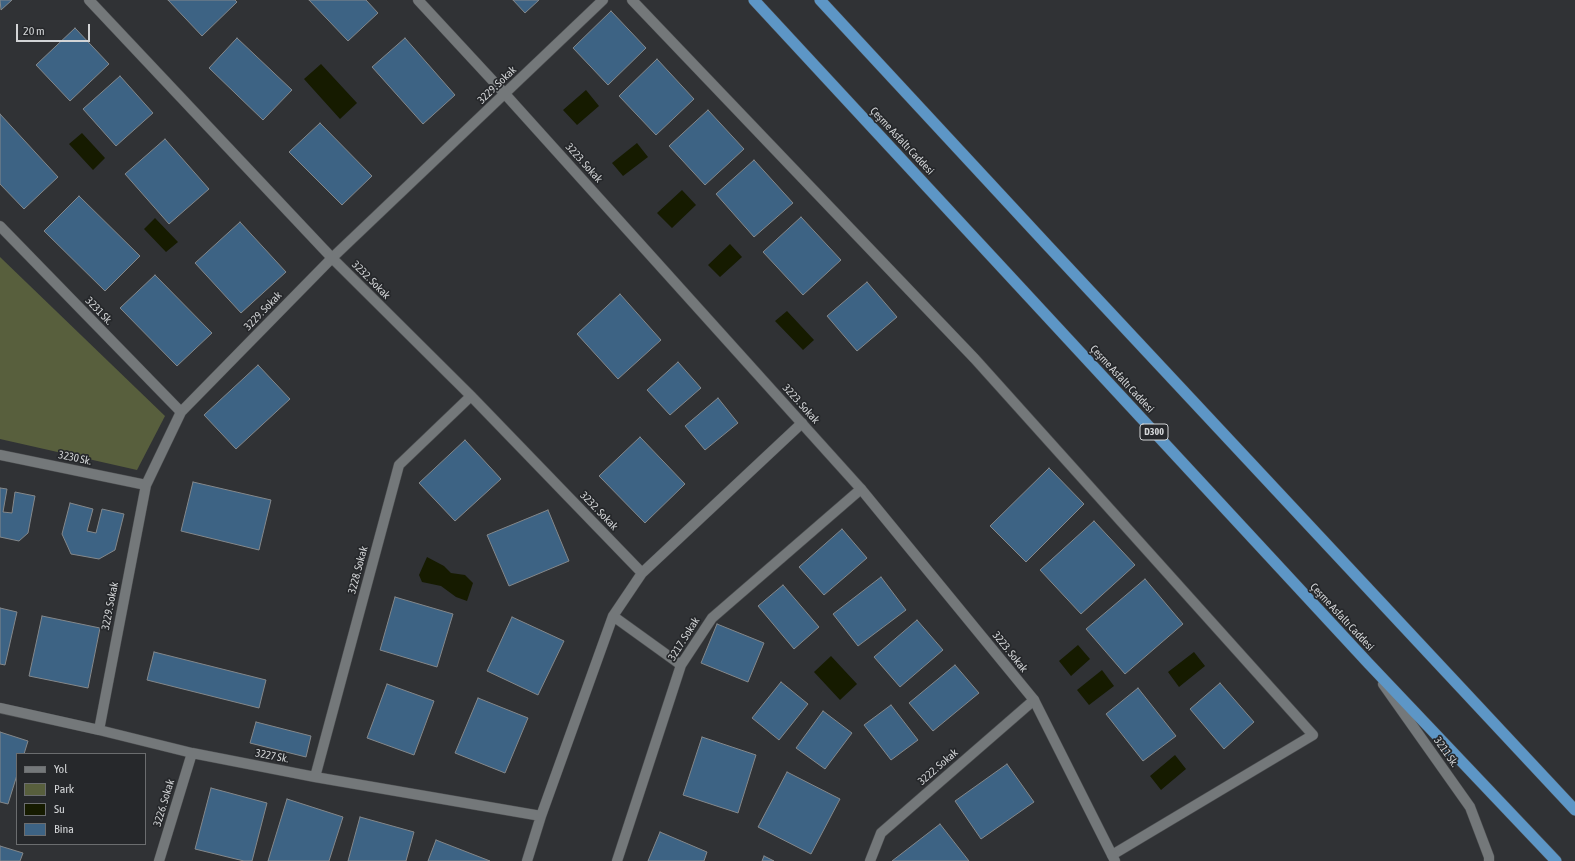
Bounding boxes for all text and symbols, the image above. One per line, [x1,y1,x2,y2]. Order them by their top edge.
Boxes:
scale bar [18,16,92,42]
text: 20 m [23,24,45,38]
street label: 3229. Sokak [475,63,519,107]
street label: Çeşme Asfaltı Caddesi [867,104,937,178]
street label: 3223. Sokak [563,140,605,186]
street label: 3232. Sokak [349,258,393,302]
street label: 3229. Sokak [241,289,285,333]
street label: 3231 Sk. [83,294,115,328]
street label: Çeşme Asfaltı Caddesi [1087,342,1157,416]
street label: 3223. Sokak [780,381,822,427]
road number: D300 [1140,424,1168,440]
street label: 3230 Sk. [57,448,93,468]
street label: 3232. Sokak [577,489,621,533]
street label: 3228. Sokak [345,545,371,595]
street label: Çeşme Asfaltı Caddesi [1307,580,1377,654]
street label: 3229. Sokak [99,581,121,631]
street label: 3217. Sokak [665,615,703,663]
street label: 3223. Sokak [990,629,1030,675]
street label: 3211 Sk. [1431,734,1461,770]
street label: 3227 Sk. [254,746,290,766]
street label: 3222. Sokak [915,746,961,788]
legend [16,753,146,845]
text: Yol [54,762,67,776]
street label: 3226. Sokak [151,778,177,828]
text: Park [54,782,74,796]
text: Su [54,802,65,816]
text: Bina [54,822,74,836]

